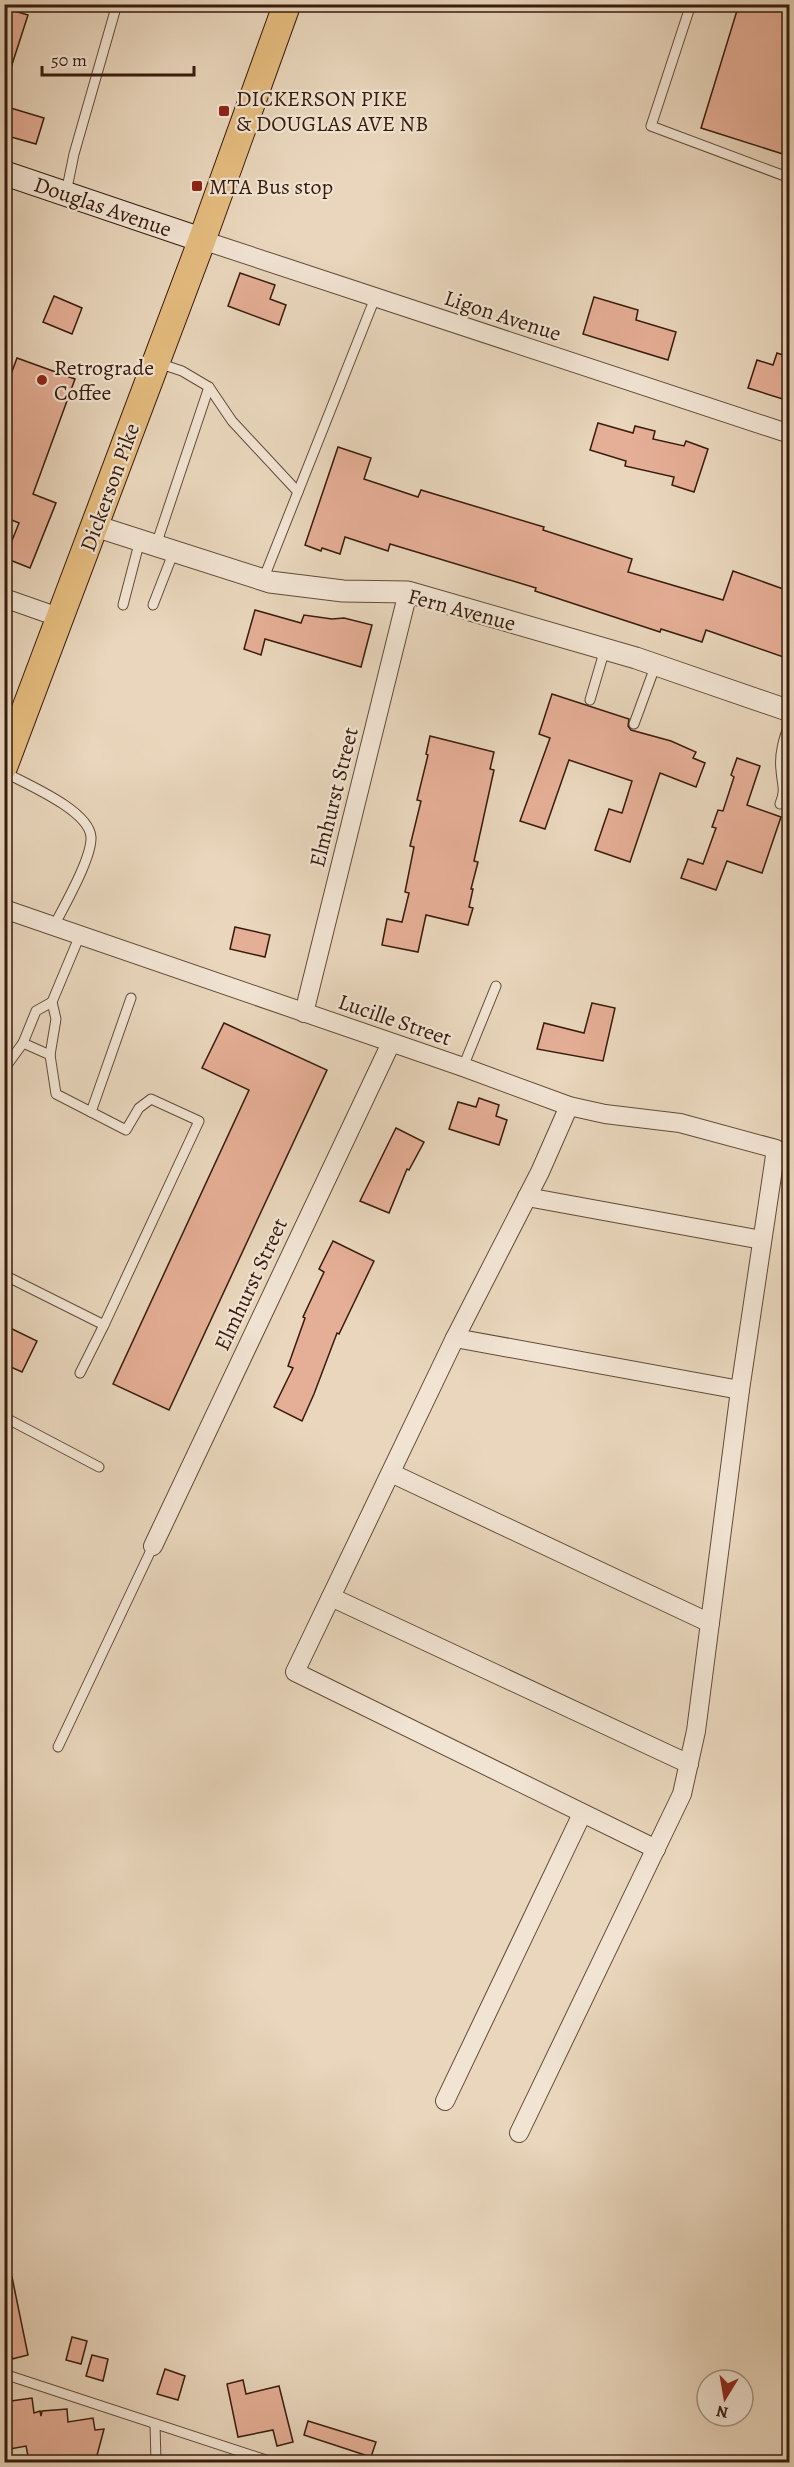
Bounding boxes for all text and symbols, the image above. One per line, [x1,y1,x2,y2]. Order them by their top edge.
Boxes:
scale bar [42,39,194,77]
text: 50 m [51,48,87,72]
place label: DICKERSON PIKE & DOUGLAS AVE NB [236,84,428,139]
marker: DICKERSON PIKE & DOUGLAS AVE NB [217,104,231,118]
street label: Douglas Avenue [30,169,175,245]
place label: MTA Bus stop [209,172,333,202]
marker: MTA Bus stop [190,179,204,193]
street label: Ligon Avenue [440,283,565,349]
place label: Retrograde Coffee [54,353,154,408]
marker: Retrograde Coffee [35,373,49,387]
street label: Dickerson Pike [73,419,147,556]
street label: Fern Avenue [404,581,519,639]
street label: Elmhurst Street [302,724,366,870]
street label: Lucille Street [334,987,455,1053]
street label: Elmhurst Street [207,1213,295,1356]
north arrow [695,2368,755,2428]
text: N [714,2400,730,2424]

